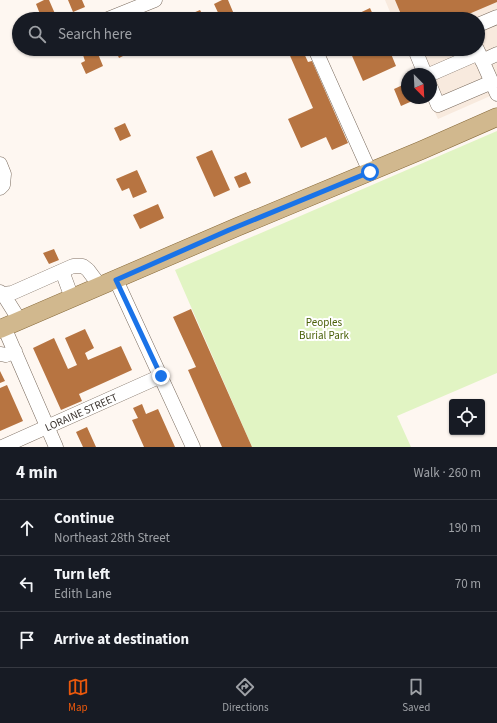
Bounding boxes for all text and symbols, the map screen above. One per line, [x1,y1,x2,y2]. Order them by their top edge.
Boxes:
search box [12,12,485,56]
icon: search [26,23,48,45]
text: Search here [58,24,132,45]
north arrow [401,68,437,104]
route start [361,163,379,181]
park label: Peoples Burial Park [299,315,350,343]
route end [152,367,170,385]
street label: LORAINE STREET [43,390,120,435]
map controls [449,399,485,435]
button: locate [449,399,485,435]
text: 4 min [16,461,57,485]
text: Walk · 260 m [413,464,481,482]
text: Continue [54,508,114,529]
icon: ahead [16,517,38,539]
text: 190 m [448,519,481,537]
text: Northeast 28th Street [54,529,170,547]
text: Turn left [54,564,110,585]
icon: left [16,573,38,595]
text: 70 m [455,575,481,593]
text: Edith Lane [54,585,112,603]
icon: arrive [16,629,38,651]
text: Arrive at destination [54,629,189,650]
tab: Map [67,676,89,715]
tab: Directions [222,676,269,715]
tab: Saved [402,676,430,715]

